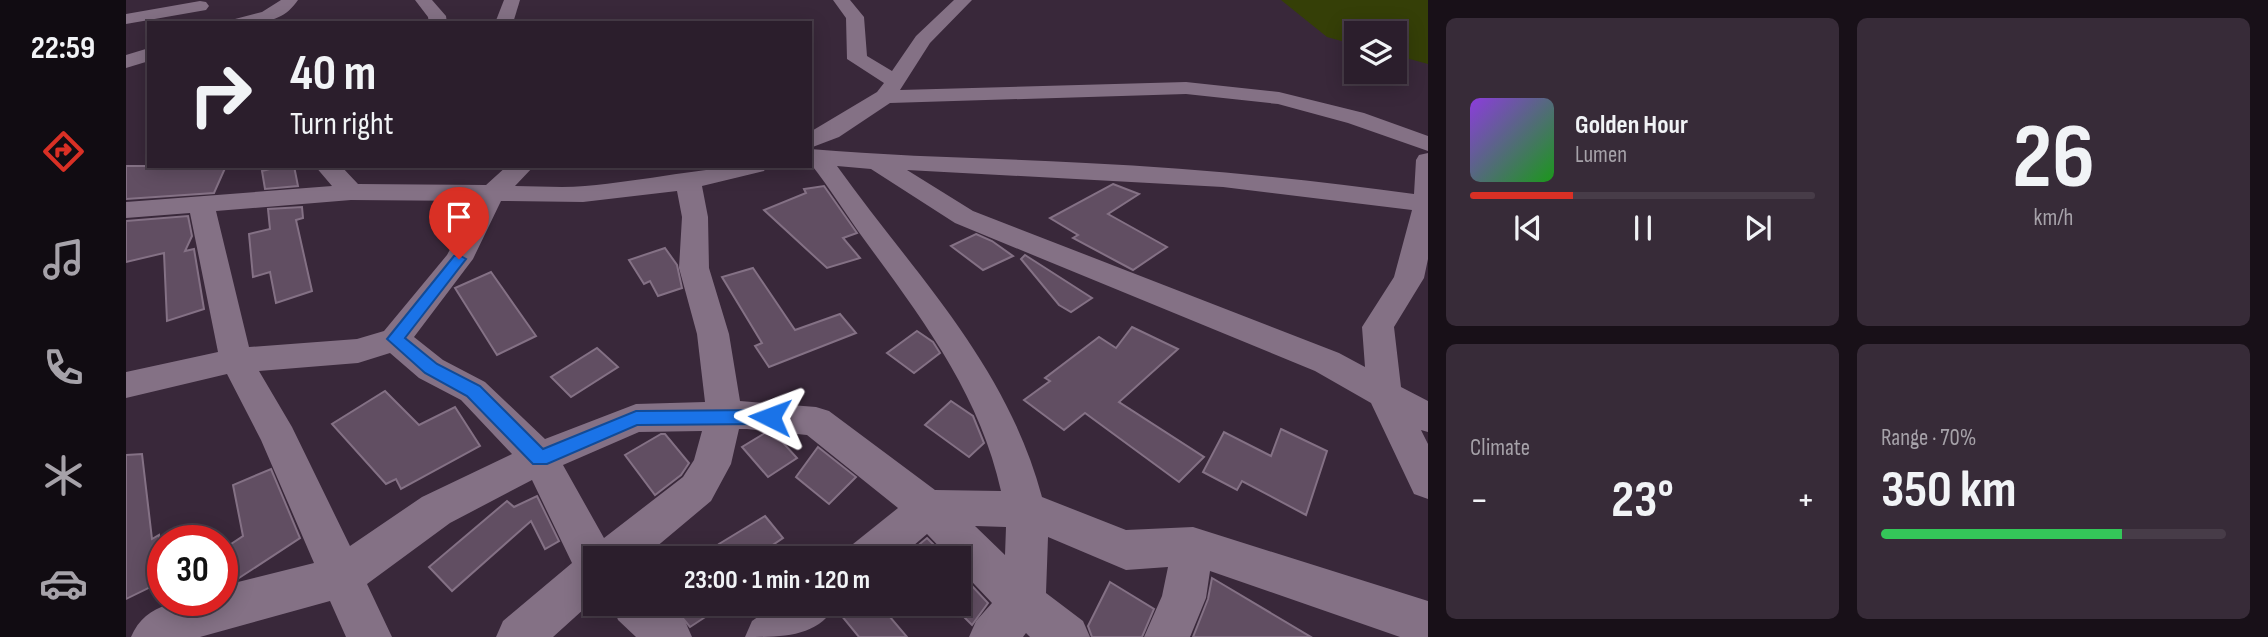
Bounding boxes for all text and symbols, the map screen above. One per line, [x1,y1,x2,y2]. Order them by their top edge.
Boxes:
map controls [1344,21,1407,84]
button: layers [1344,21,1407,84]
text: 22:59 [31,29,95,68]
text: 40 m [290,45,376,104]
icon: right [175,49,266,140]
text: 26 [2012,104,2095,213]
text: Turn right [290,105,394,144]
text: Golden Hour [1575,110,1688,141]
icon: directions [39,127,88,176]
text: Lumen [1575,141,1627,169]
pin [429,187,489,259]
icon: arrive [440,198,478,236]
text: km/h [2034,204,2073,232]
icon: previous [1509,209,1547,247]
icon: pause [1624,209,1662,247]
icon: next [1739,209,1777,247]
icon: music [39,235,88,284]
icon: phone [39,343,88,392]
position arrow [733,380,807,454]
text: Range · 70% [1881,424,1976,452]
text: Climate [1470,434,1530,462]
icon: climate [39,451,88,500]
text: 350 km [1881,459,2016,522]
text: 23° [1611,469,1674,532]
text: − [1470,478,1489,523]
text: + [1796,478,1815,523]
speed limit sign: 30 [147,525,238,616]
icon: car [39,559,88,608]
text: 23:00 · 1 min · 120 m [684,565,870,596]

